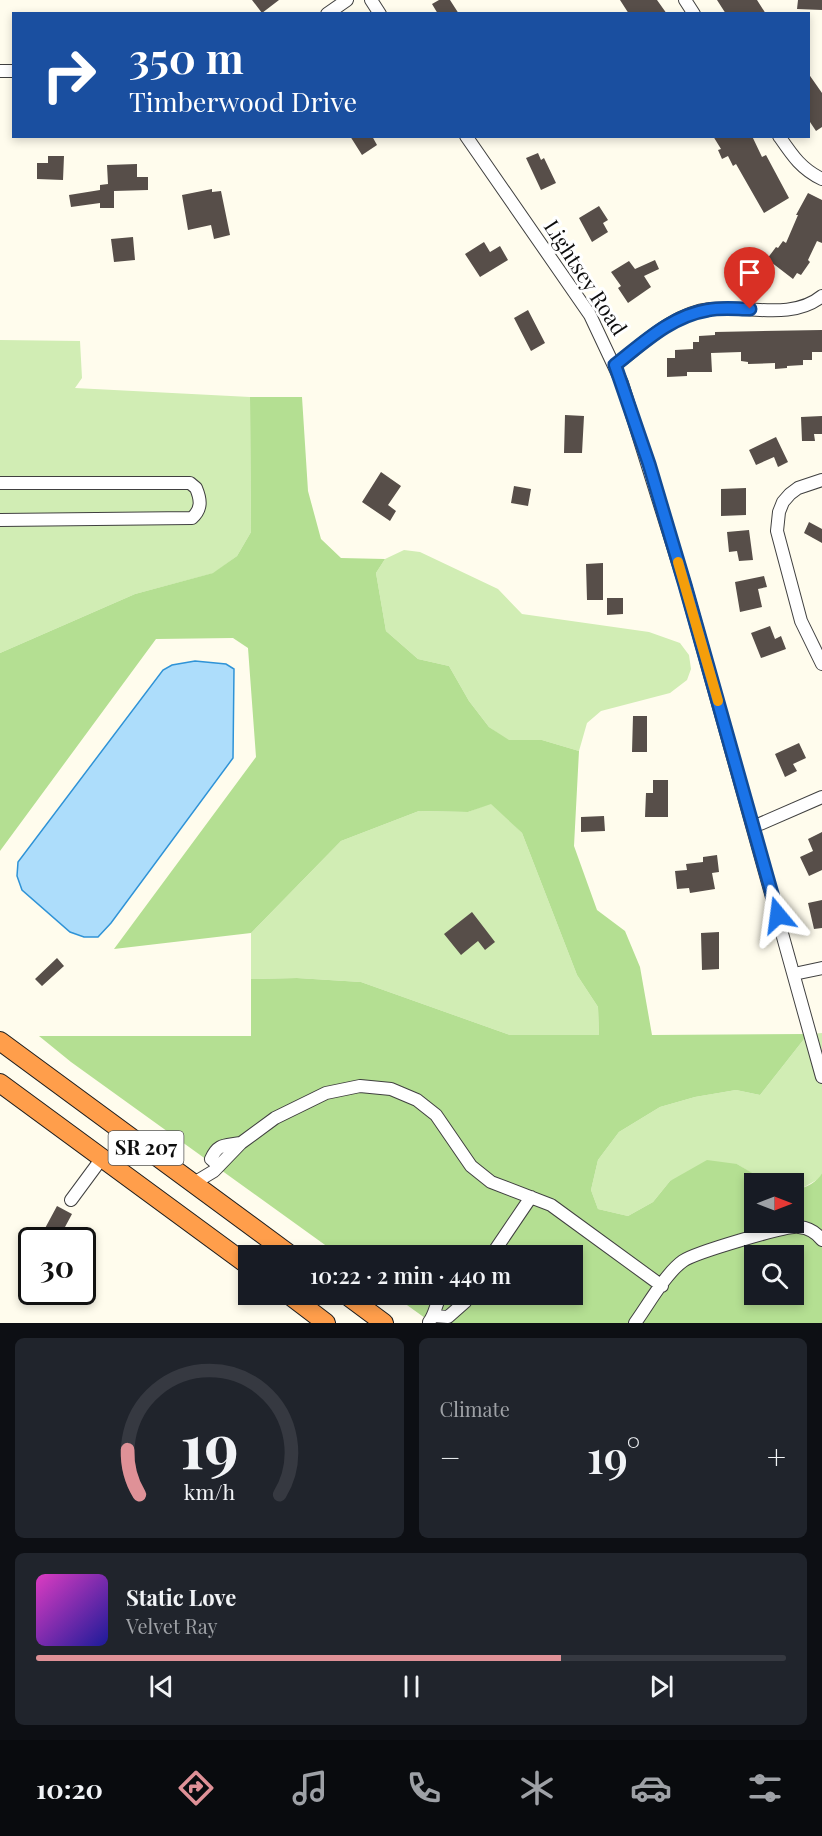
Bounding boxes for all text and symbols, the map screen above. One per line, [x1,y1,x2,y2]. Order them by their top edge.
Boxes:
text: 350 m [129,29,244,85]
icon: right [30,36,108,114]
text: Timberwood Drive [129,83,357,119]
street label: Lightsey Road [539,214,634,340]
pin [724,247,775,309]
icon: arrive [733,256,766,289]
position arrow [746,883,810,947]
road number: SR 207 [108,1131,184,1165]
north arrow [744,1173,804,1233]
map controls [744,1173,804,1305]
speed limit sign: 30 [18,1227,96,1305]
button: search [744,1245,804,1305]
text: 10:22 · 2 min · 440 m [310,1260,511,1290]
text: Climate [440,1395,510,1422]
text: 19 [180,1401,238,1485]
text: 19° [587,1425,641,1485]
text: − [440,1434,461,1478]
text: + [767,1434,786,1478]
text: km/h [184,1477,235,1505]
text: Static Love [126,1582,236,1612]
text: Velvet Ray [126,1612,218,1639]
icon: previous [145,1670,178,1703]
icon: pause [395,1670,428,1703]
icon: next [645,1670,678,1703]
icon: directions [175,1767,217,1809]
icon: music [289,1767,331,1809]
icon: phone [403,1767,445,1809]
icon: climate [516,1767,558,1809]
icon: car [630,1767,672,1809]
icon: filters [744,1767,786,1809]
text: 10:20 [36,1770,103,1806]

